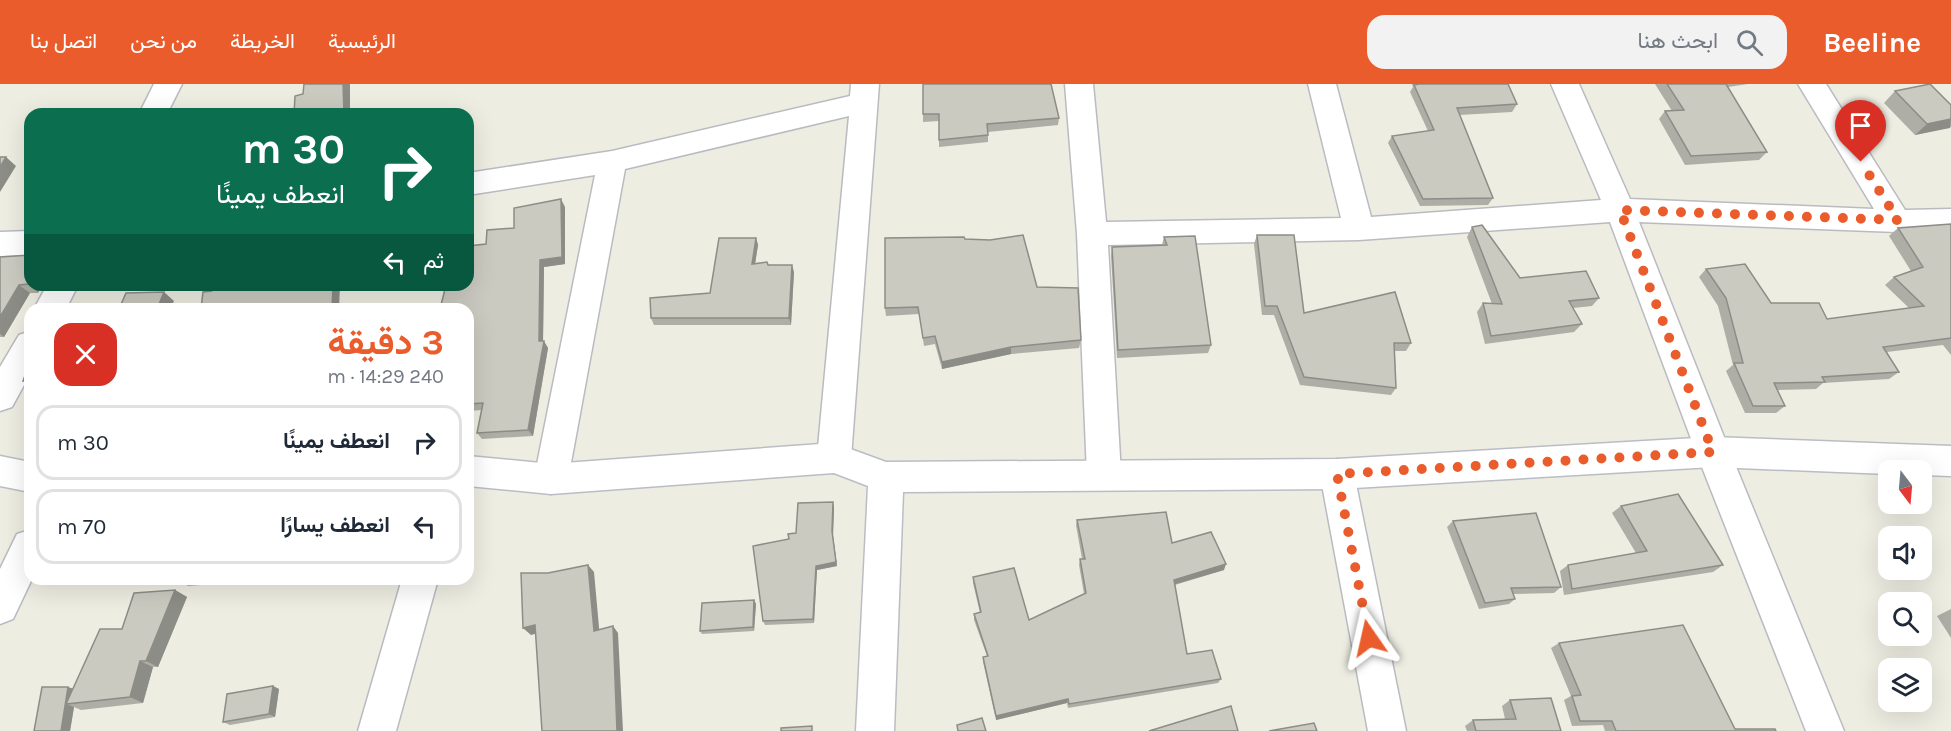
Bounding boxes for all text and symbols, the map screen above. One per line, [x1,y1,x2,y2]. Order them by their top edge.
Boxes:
search box [1367,15,1787,69]
icon: search [1733,26,1766,59]
text: Beeline [1823,26,1921,59]
text: ابحث هنا [1637,28,1718,54]
text: اتصل بنا [30,29,97,53]
text: من نحن [130,29,197,53]
text: الخريطة [230,29,295,53]
text: الرئيسية [328,29,396,53]
pin [1835,100,1886,162]
icon: arrive [1844,109,1877,142]
text: 30 m [242,124,345,174]
icon: right [366,132,444,210]
text: انعطف يمينًا [216,178,345,210]
icon: left [378,246,411,279]
text: ثم [423,248,444,274]
text: 3 دقيقة [328,321,444,363]
button: close [54,323,117,386]
text: 240 m · 14:29 [327,365,444,388]
icon: right [408,426,441,459]
text: انعطف يمينًا [283,428,390,454]
text: 30 m [57,430,109,456]
north arrow [1878,460,1932,514]
map controls [1878,460,1932,712]
icon: left [408,510,441,543]
text: انعطف يسارًا [280,512,390,538]
text: 70 m [57,514,106,540]
button: sound [1878,526,1932,580]
button: search [1878,592,1932,646]
position arrow [1337,606,1401,670]
button: layers [1878,658,1932,712]

